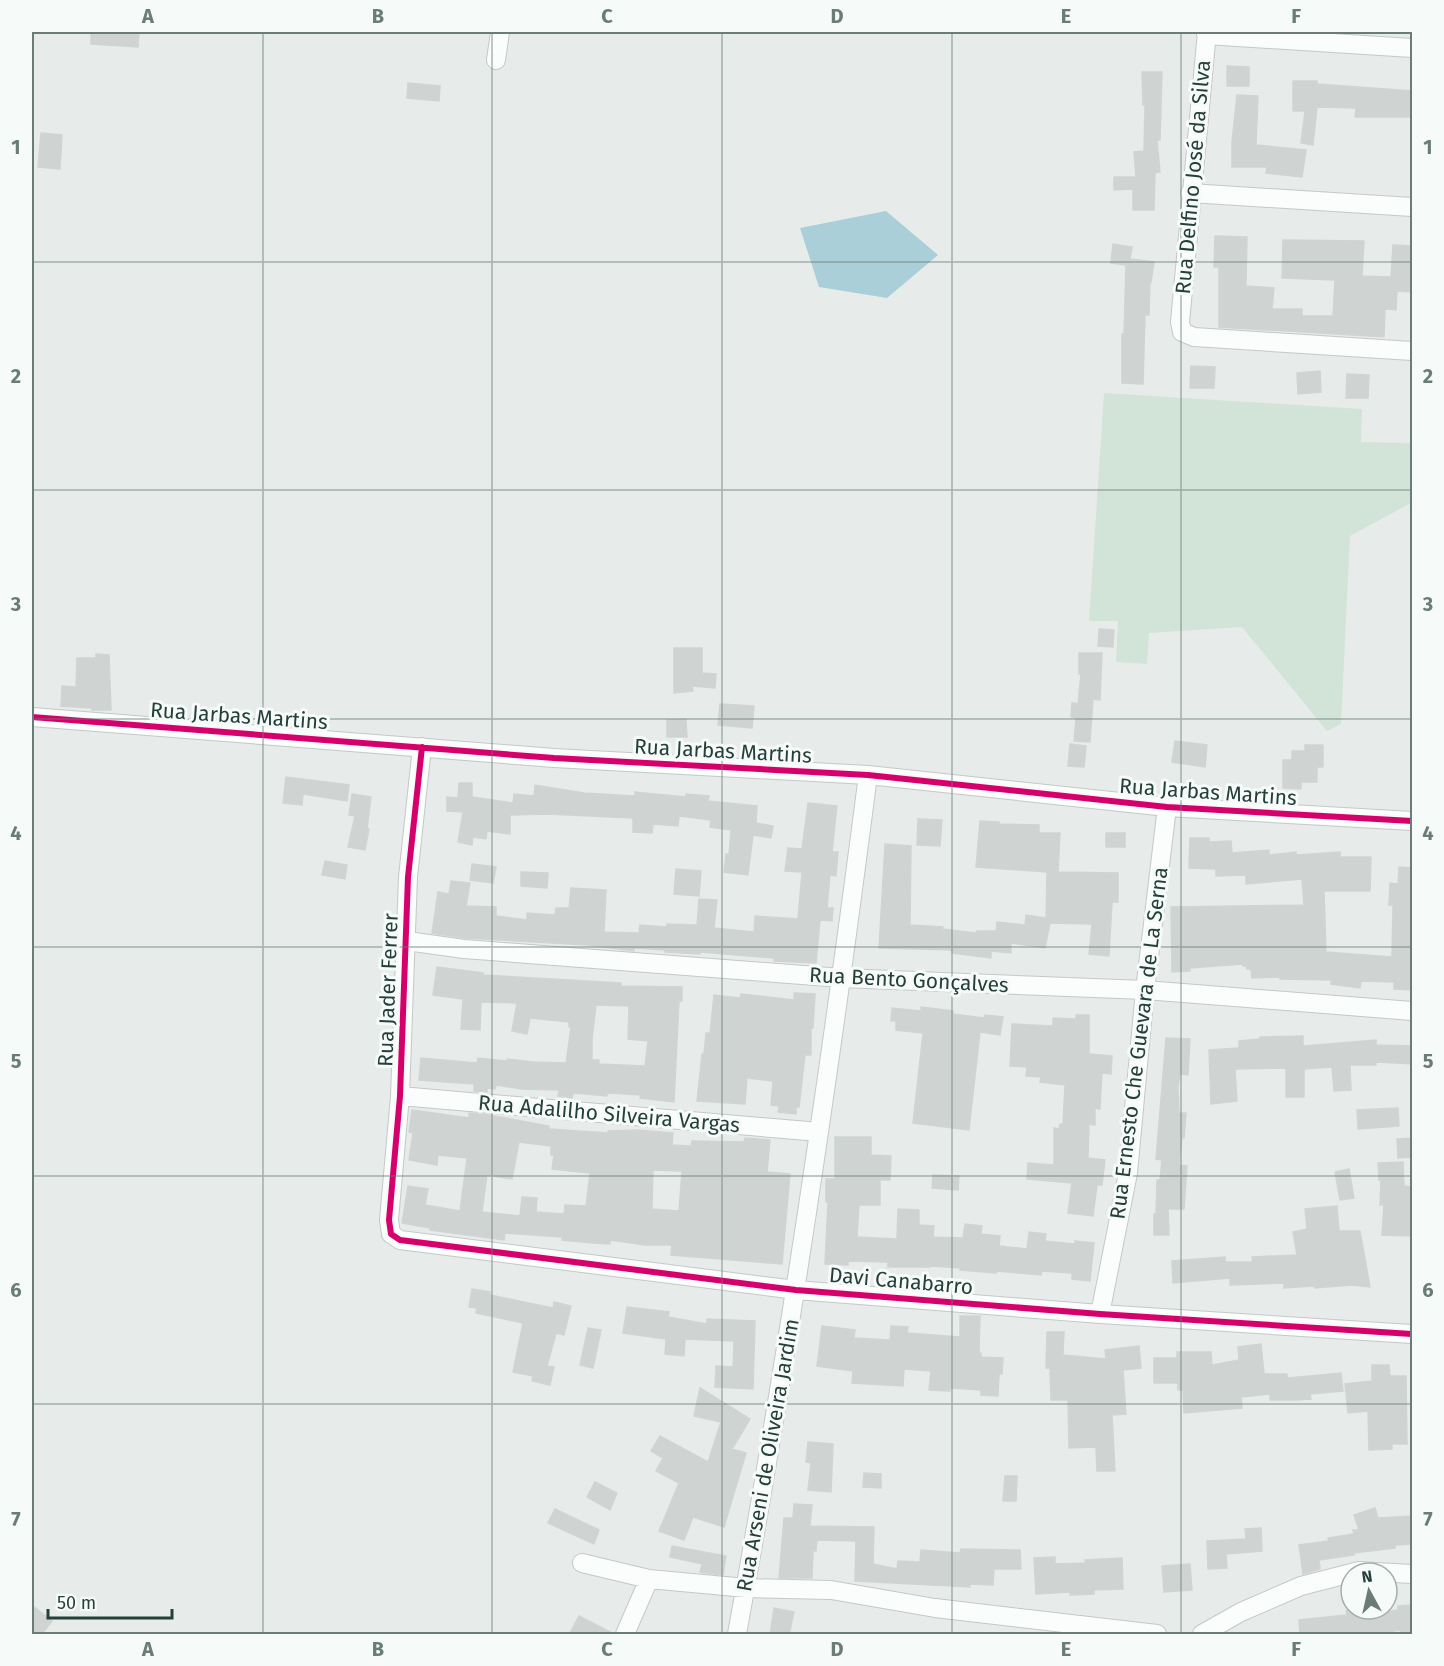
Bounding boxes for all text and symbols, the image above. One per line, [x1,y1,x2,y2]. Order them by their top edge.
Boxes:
text: A [141,4,155,28]
text: B [372,4,384,28]
text: C [601,4,613,28]
text: D [830,4,844,28]
text: E [1061,4,1071,28]
text: F [1291,4,1301,28]
street label: Rua Delfino José da Silva [1170,59,1216,295]
text: 1 [11,135,21,159]
text: 1 [1423,135,1433,159]
text: 2 [11,364,21,388]
text: 2 [1423,364,1433,388]
text: 3 [10,592,21,616]
text: 3 [1422,592,1433,616]
street label: Rua Jarbas Martins [149,697,329,735]
street label: Rua Jarbas Martins [633,733,813,769]
street label: Rua Jarbas Martins [1118,773,1298,811]
text: 4 [10,821,22,845]
text: 4 [1422,821,1434,845]
street label: Rua Ernesto Che Guevara de La Serna [1104,865,1174,1221]
street label: Rua Jader Ferrer [372,913,404,1067]
street label: Rua Bento Gonçalves [809,962,1010,998]
text: 5 [11,1049,22,1073]
text: 5 [1423,1049,1434,1073]
street label: Rua Adalilho Silveira Vargas [477,1090,741,1138]
street label: Davi Canabarro [828,1262,974,1300]
text: 6 [10,1278,22,1302]
text: 6 [1422,1278,1434,1302]
street label: Rua Arseni de Oliveira Jardim [731,1316,805,1594]
text: 7 [11,1507,21,1531]
text: 7 [1423,1507,1433,1531]
north arrow [1339,1561,1399,1621]
text: N [1360,1566,1374,1587]
scale bar [48,1582,172,1620]
text: 50 m [57,1592,96,1614]
text: A [141,1637,155,1661]
text: B [372,1637,384,1661]
text: C [601,1637,613,1661]
text: D [830,1637,844,1661]
text: E [1061,1637,1071,1661]
text: F [1291,1637,1301,1661]

